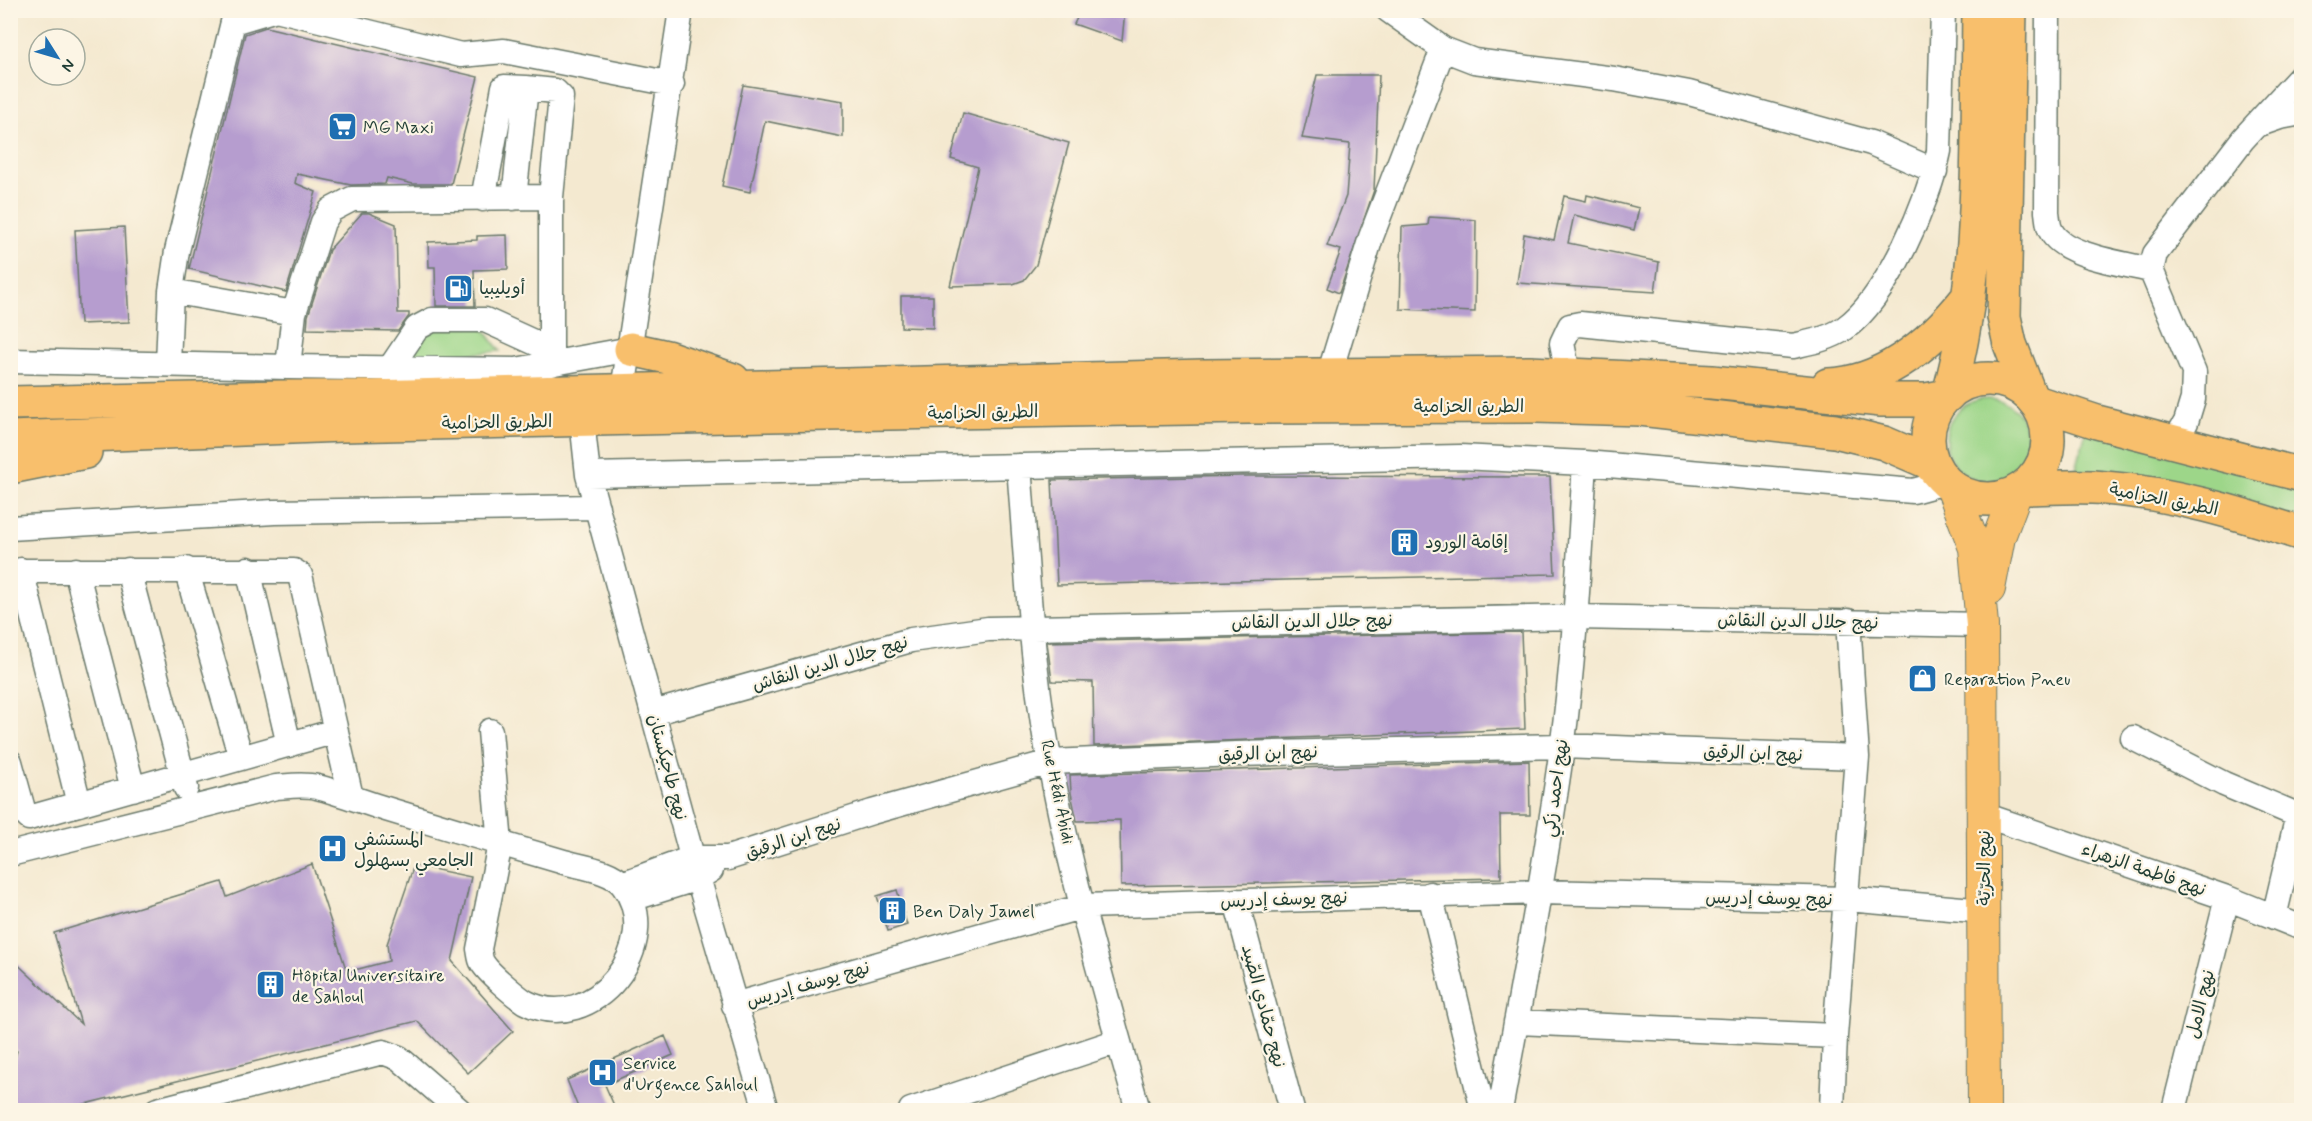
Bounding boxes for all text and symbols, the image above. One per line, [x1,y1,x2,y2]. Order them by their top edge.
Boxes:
north arrow [27,27,87,87]
text: N [56,55,79,76]
supermarket icon: MG Maxi [326,111,358,143]
place label: MG Maxi [363,116,434,140]
fuel station icon: أويليبيا [442,272,474,304]
place label: أويليبيا [479,277,526,301]
street label: الطريق الحزامية [1414,395,1524,419]
street label: الطريق الحزامية [928,400,1038,426]
street label: الطريق الحزامية [442,410,552,436]
street label: الطريق الحزامية [2107,478,2220,522]
building icon: إقامة الورود [1388,526,1420,558]
place label: إقامة الورود [1425,531,1508,555]
street label: نهج جلال الدين النقاش [1231,609,1393,635]
street label: نهج جلال الدين النقاش [1717,609,1879,635]
street label: نهج جلال الدين النقاش [750,630,911,698]
shop icon: Reparation Pneu [1907,663,1939,695]
place label: Reparation Pneu [1944,668,2070,692]
street label: نهج طاجيكستان [641,712,693,823]
street label: Rue Hédi Abidi [1034,738,1080,847]
street label: نهج احمد زكي [1537,738,1578,839]
street label: نهج ابن الرقيق [1218,740,1318,768]
street label: نهج ابن الرقيق [1703,740,1803,768]
street label: نهج ابن الرقيق [742,812,844,866]
place label: المستشفى الجامعي بسهلول [354,828,474,876]
street label: نهج الحرّيّة [1973,830,1997,906]
hospital icon: المستشفى الجامعي بسهلول [317,833,349,865]
street label: نهج فاطمة الزهراء [2078,837,2209,902]
street label: نهج يوسف إدريس [1220,886,1348,914]
street label: نهج يوسف إدريس [1705,886,1833,912]
building icon: Ben Daly Jamel [876,895,908,927]
place label: Ben Daly Jamel [913,900,1035,924]
street label: نهج حمّادي الصّيد [1235,942,1291,1070]
street label: نهج يوسف إدريس [744,956,873,1014]
place label: Hôpital Universitaire de Sahloul [292,964,444,1009]
street label: نهج الامل [2181,967,2221,1041]
building icon: Hôpital Universitaire de Sahloul [255,969,287,1001]
place label: Service d'Urgence Sahloul [623,1052,758,1099]
hospital icon: Service d'Urgence Sahloul [586,1057,618,1089]

